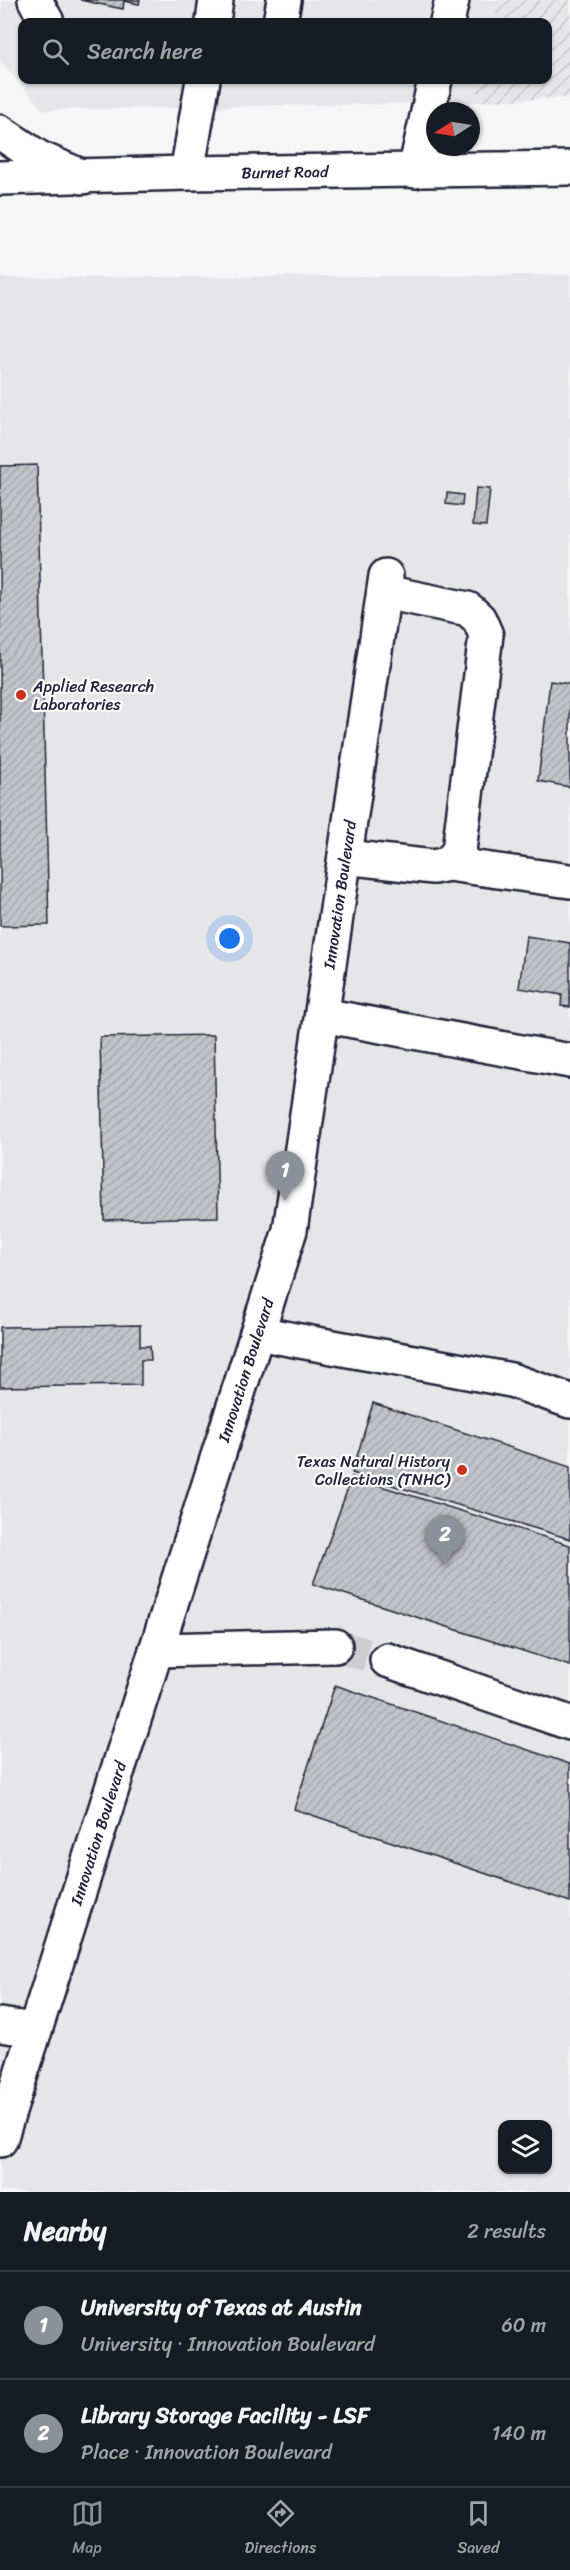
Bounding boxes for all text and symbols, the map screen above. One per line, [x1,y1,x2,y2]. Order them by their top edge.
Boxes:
search box [18,18,552,84]
text: Search here [87,32,203,71]
icon: search [39,35,72,68]
north arrow [426,102,480,156]
street label: Burnet Road [241,157,330,187]
place label: Applied Research Laboratories [32,672,154,719]
marker: Applied Research Laboratories [14,688,28,702]
street label: Innovation Boulevard [314,817,365,972]
your location [215,924,244,953]
pin: 1 [266,1152,304,1201]
street label: Innovation Boulevard [208,1293,282,1447]
place label: Texas Natural History Collections (TNHC) [297,1447,451,1494]
marker: Texas Natural History Collections (TNHC) [455,1463,469,1477]
pin: 2 [426,1516,464,1565]
street label: Innovation Boulevard [61,1756,135,1910]
map controls [498,2120,552,2174]
button: layers [498,2120,552,2174]
text: Nearby [24,2208,106,2254]
text: 2 results [467,2214,546,2249]
text: University of Texas at Austin [81,2288,362,2327]
text: 1 [39,2308,48,2343]
text: 60 m [501,2308,546,2343]
text: University · Innovation Boulevard [81,2327,375,2362]
text: Library Storage Facility - LSF [81,2396,369,2435]
text: 2 [38,2416,49,2451]
text: 140 m [492,2416,546,2451]
text: Place · Innovation Boulevard [81,2435,332,2470]
tab: Map [71,2497,104,2562]
tab: Directions [245,2497,316,2562]
tab: Saved [457,2497,499,2562]

